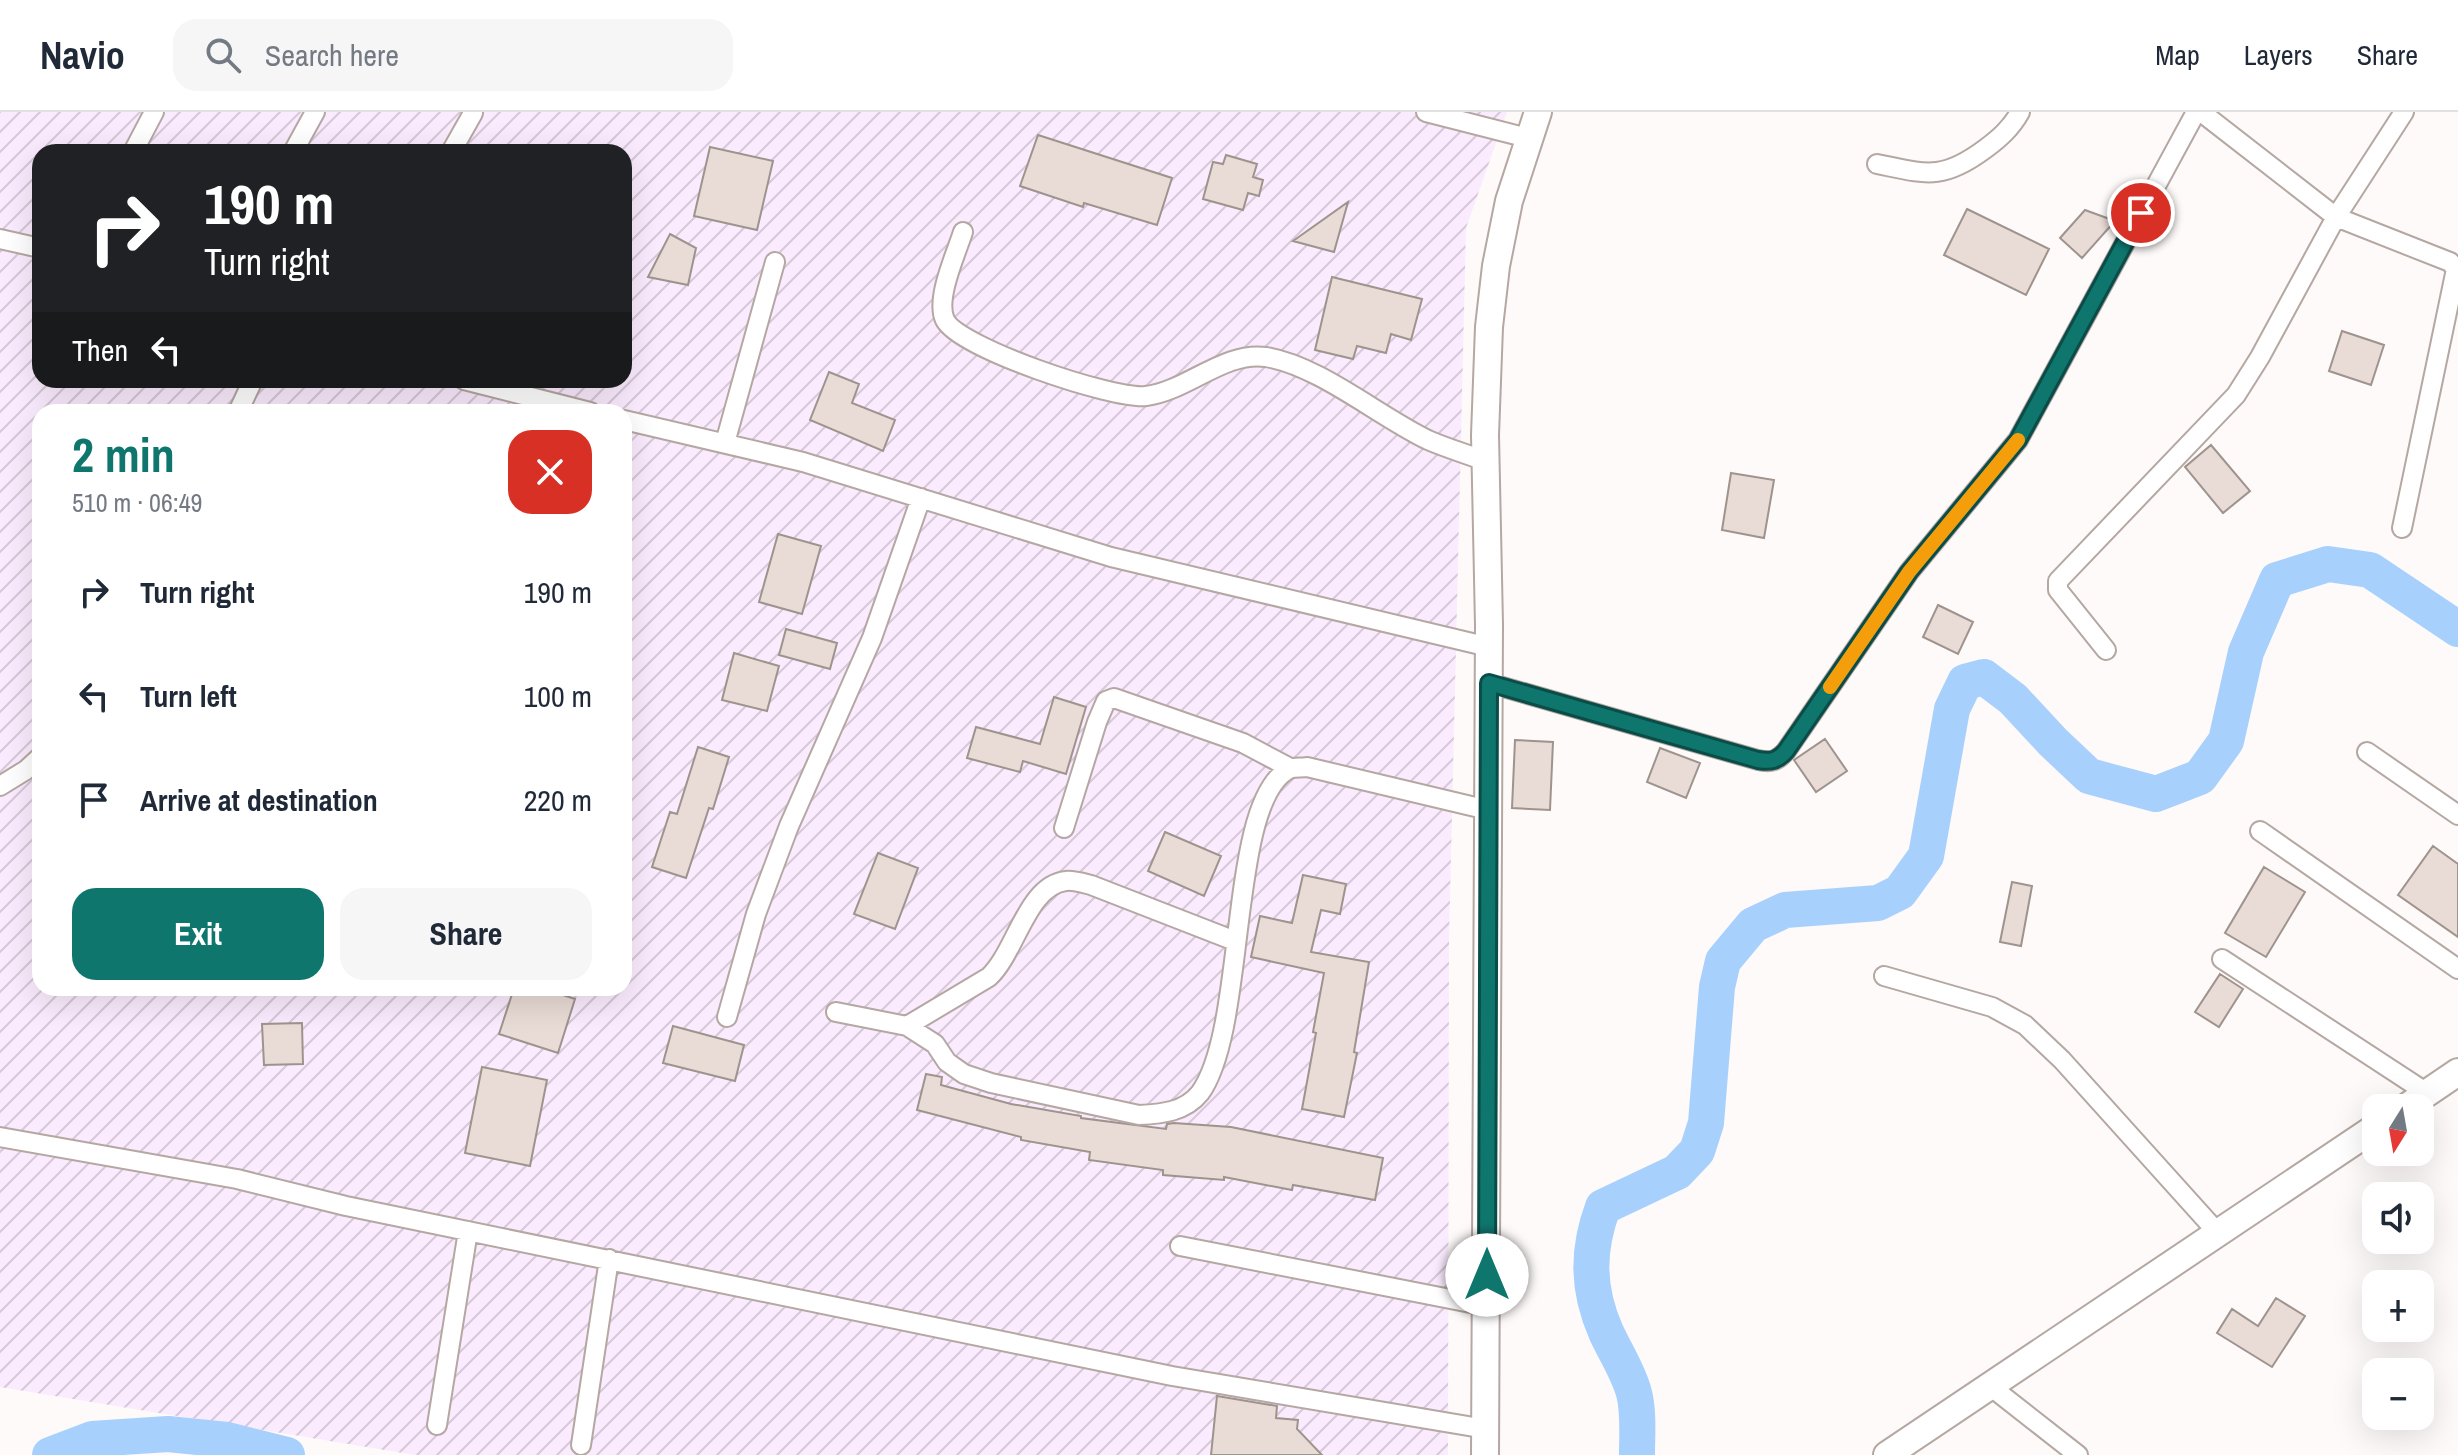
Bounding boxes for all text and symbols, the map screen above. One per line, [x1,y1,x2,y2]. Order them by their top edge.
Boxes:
search box [173,19,733,91]
text: Navio [40,30,125,81]
icon: search [201,33,245,77]
text: Search here [265,35,399,75]
text: Map [2155,36,2200,74]
text: Layers [2244,36,2313,74]
text: Share [2357,36,2418,74]
text: 190 m [204,166,334,241]
icon: right [72,176,176,280]
pin [2107,179,2175,247]
icon: arrive [2119,191,2163,235]
text: Turn right [204,238,329,286]
icon: left [144,328,188,372]
text: Then [72,330,128,370]
text: 2 min [72,422,175,487]
button: close [508,430,592,514]
text: 510 m · 06:49 [72,485,202,520]
icon: right [72,570,116,614]
text: Turn right [140,572,254,612]
text: 190 m [524,572,592,612]
icon: left [72,674,116,718]
text: Turn left [140,676,237,716]
text: 100 m [524,676,592,716]
icon: arrive [72,778,116,822]
text: Arrive at destination [140,780,378,820]
text: 220 m [524,780,592,820]
button: Exit [72,888,324,980]
button: Share [340,888,592,980]
north arrow [2362,1094,2434,1166]
map controls [2362,1094,2434,1430]
button: sound [2362,1182,2434,1254]
position arrow [1445,1233,1529,1317]
button: + [2362,1270,2434,1342]
button: − [2362,1358,2434,1430]

